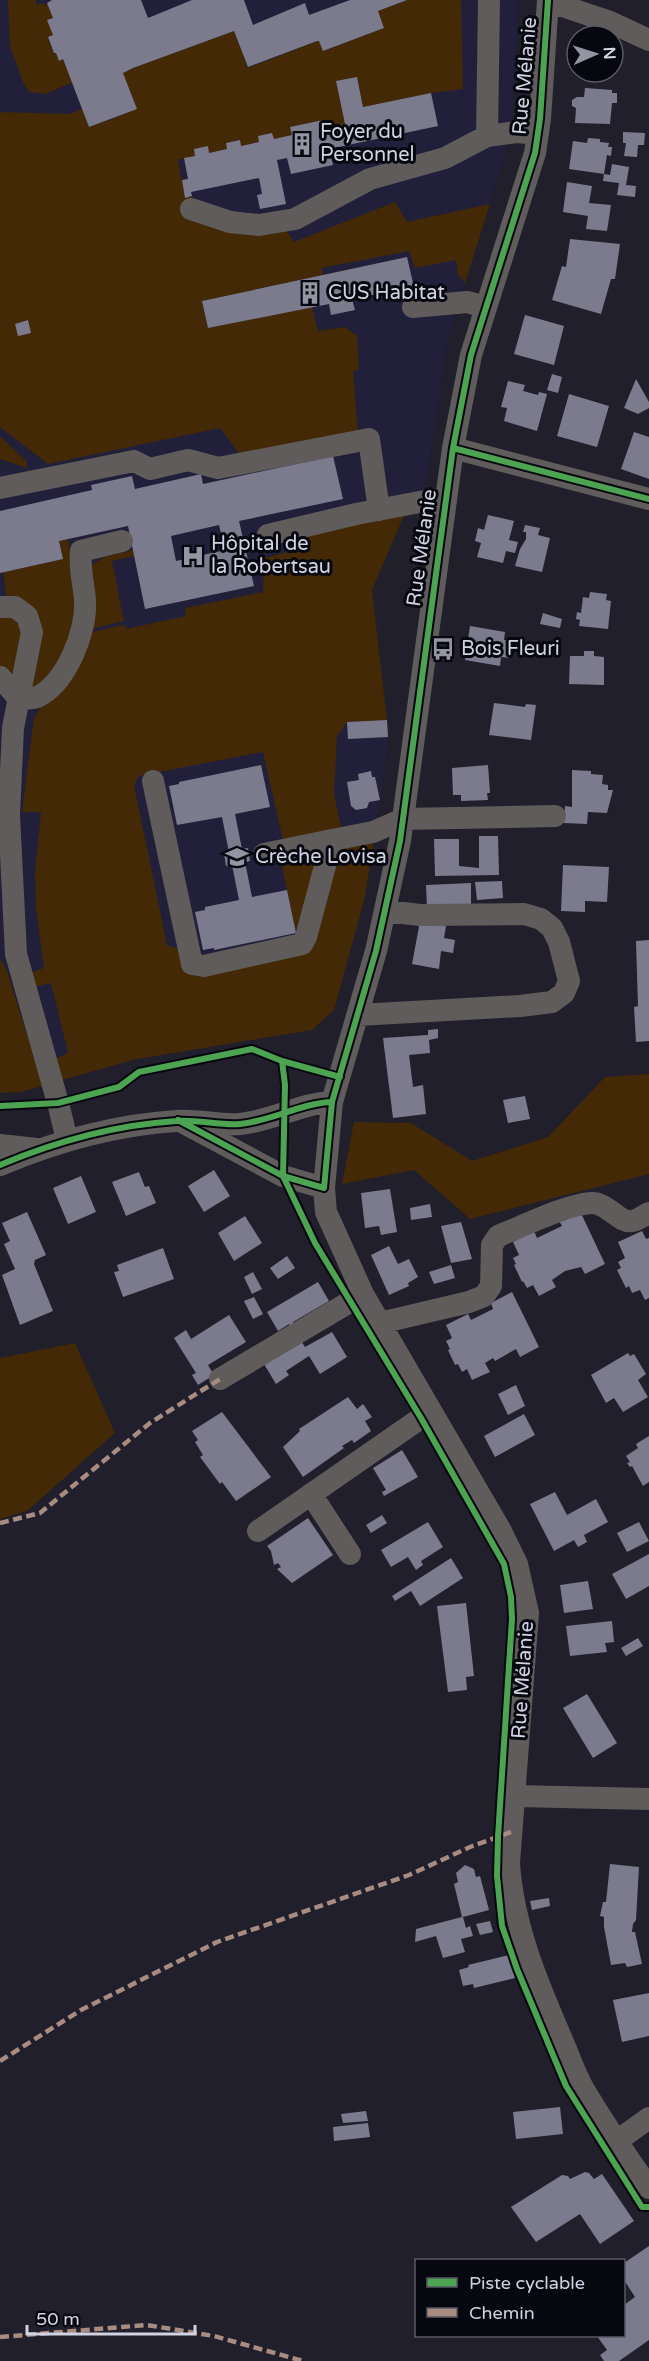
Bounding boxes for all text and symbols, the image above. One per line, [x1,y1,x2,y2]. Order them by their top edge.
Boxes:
street label: Rue Mélanie [508,16,542,136]
north arrow [565,24,625,84]
text: N [599,46,619,60]
place label: Foyer du Personnel [320,120,415,167]
building icon: Foyer du Personnel [289,131,315,157]
building icon: CUS Habitat [297,280,323,306]
place label: CUS Habitat [328,281,445,305]
street label: Rue Mélanie [402,488,442,608]
place label: Hôpital de la Robertsau [211,532,331,579]
hospital icon: Hôpital de la Robertsau [180,543,206,569]
bus stop icon: Bois Fleuri [430,636,456,662]
place label: Bois Fleuri [461,637,560,661]
school or university icon: Crèche Lovisa [224,844,250,870]
place label: Crèche Lovisa [255,845,387,869]
street label: Rue Mélanie [507,1620,539,1740]
legend [415,2259,625,2337]
text: Piste cyclable [469,2272,585,2294]
scale bar [27,2298,195,2336]
text: Chemin [469,2302,535,2324]
text: 50 m [36,2308,80,2330]

